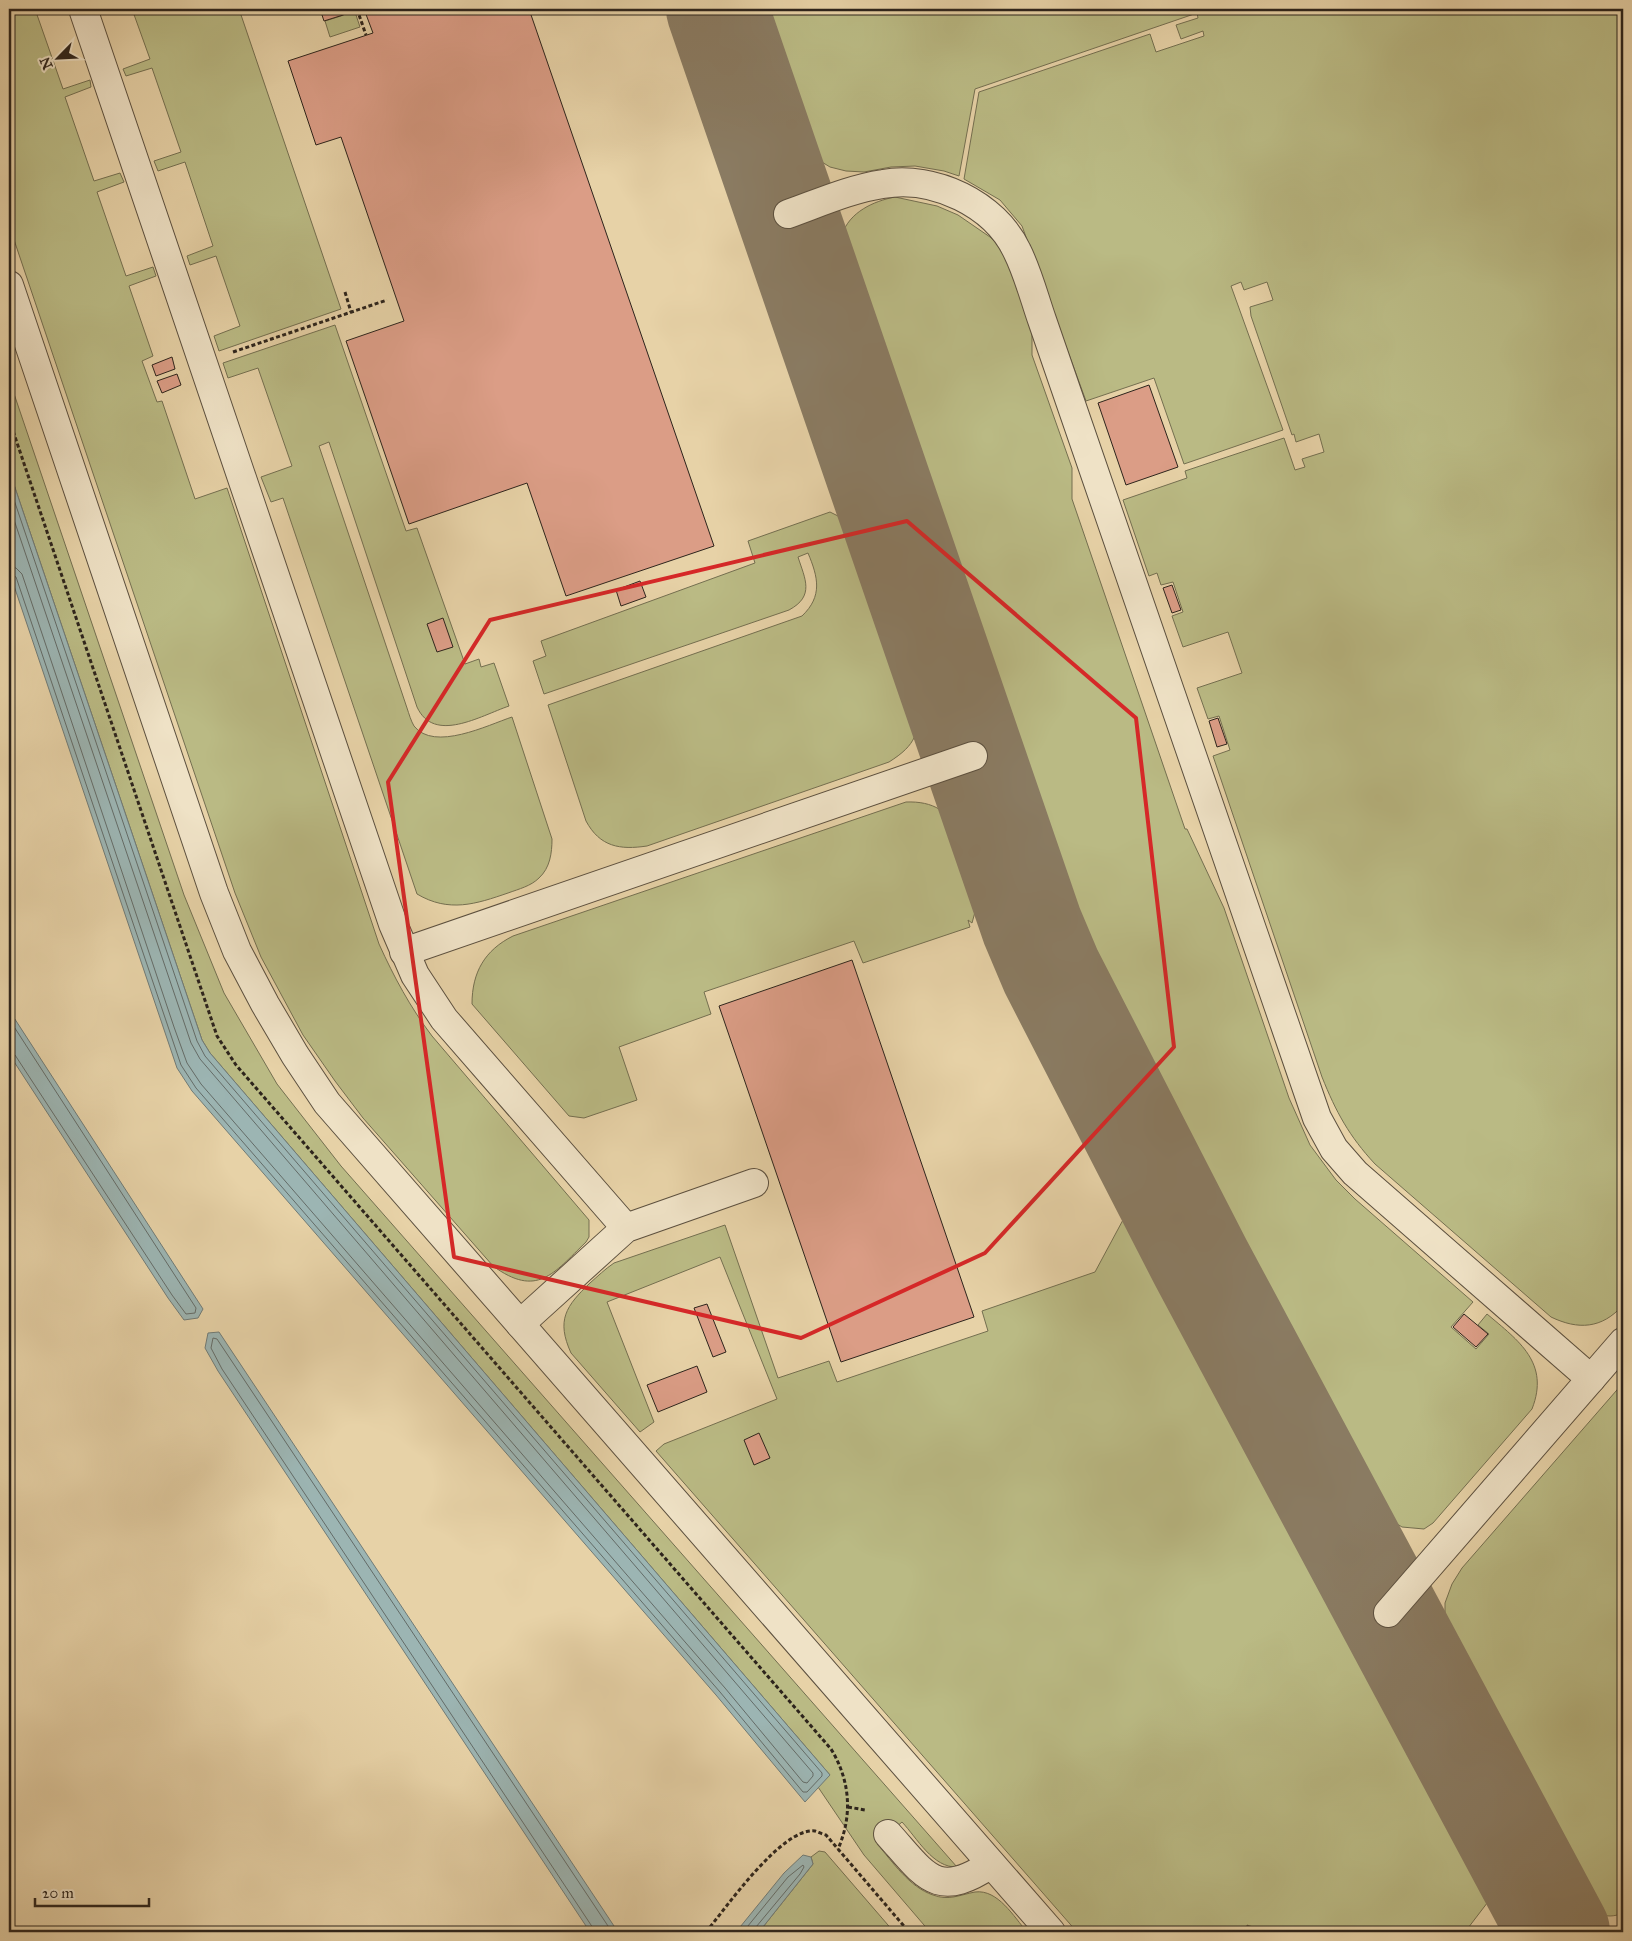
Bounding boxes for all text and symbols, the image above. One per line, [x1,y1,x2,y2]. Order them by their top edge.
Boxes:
north arrow [32,32,82,82]
text: N [36,54,57,72]
scale bar [35,1876,149,1908]
text: 20 m [42,1884,74,1902]

